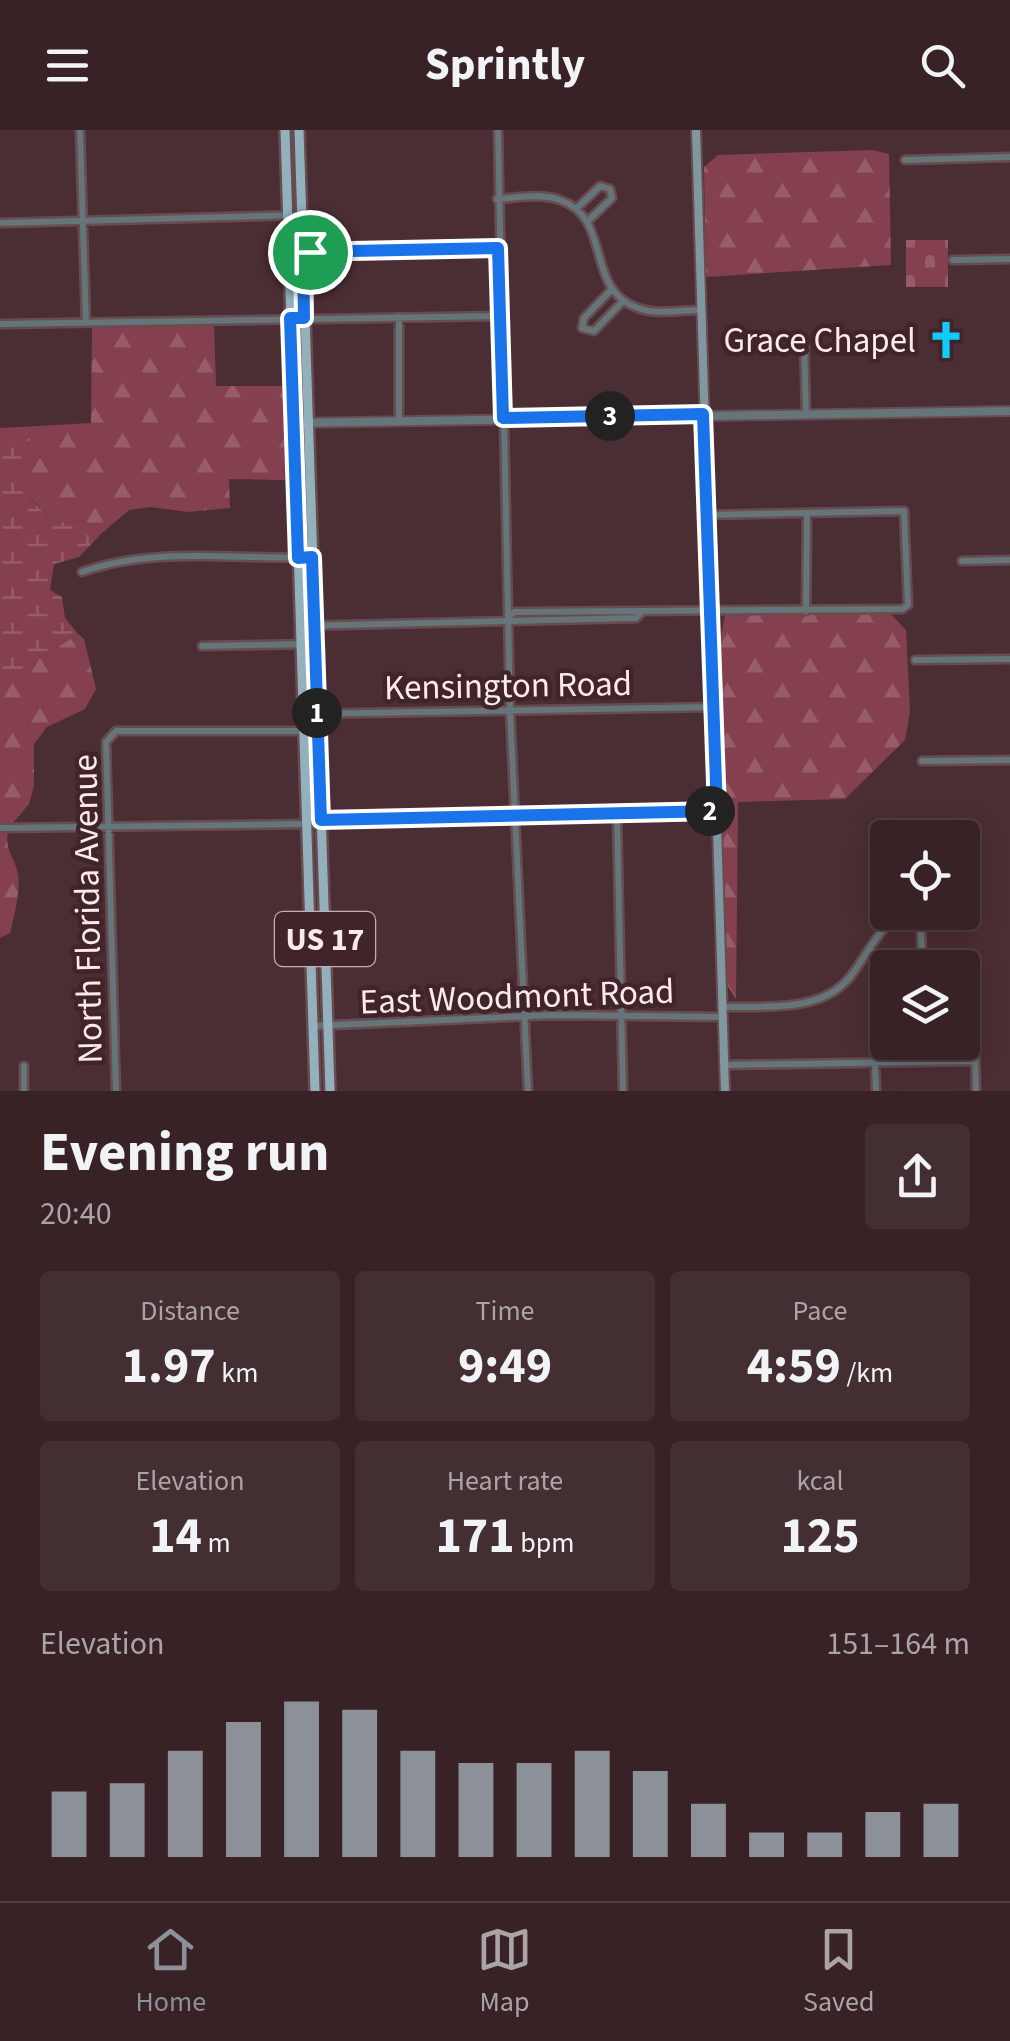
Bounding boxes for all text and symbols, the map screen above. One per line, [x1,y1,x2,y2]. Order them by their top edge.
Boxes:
text: Sprintly [425,33,585,97]
icon: menu [40,38,95,93]
icon: search [915,38,970,93]
pin [268,210,353,295]
icon: arrive [283,225,338,280]
place label: Grace Chapel [723,316,916,366]
church icon: Grace Chapel [925,319,967,361]
pin: 3 [585,391,635,441]
text: 3 [603,396,617,436]
street label: Kensington Road [384,659,633,713]
pin: 1 [292,688,342,738]
text: 1 [310,693,324,733]
street label: North Florida Avenue [60,754,116,1064]
pin: 2 [685,786,735,836]
text: 2 [703,791,717,831]
map controls [870,820,980,1060]
button: locate [870,820,980,930]
road number: US 17 [275,912,375,966]
button: layers [870,950,980,1060]
street label: East Woodmont Road [359,967,675,1027]
text: Evening run [40,1114,329,1192]
button: share [865,1124,970,1229]
text: 20:40 [40,1191,112,1237]
text: Distance [140,1291,240,1331]
text: Time [476,1291,535,1331]
text: Pace [793,1291,847,1331]
text: 1.97 [122,1331,216,1402]
text: 9:49 [458,1331,552,1402]
text: 4:59 [747,1331,841,1402]
text: km [216,1353,258,1393]
text: /km [841,1353,893,1393]
text: Elevation [135,1461,245,1501]
text: Heart rate [447,1461,563,1501]
text: kcal [796,1461,844,1501]
text: 14 [149,1501,202,1572]
text: 171 [435,1501,515,1572]
text: 125 [780,1501,860,1572]
text: m [202,1523,231,1563]
text: bpm [515,1523,575,1563]
text: Elevation [40,1621,165,1667]
text: 151–164 m [826,1621,970,1667]
tab: Home [135,1922,206,2022]
tab: Map [477,1922,532,2022]
tab: Saved [803,1922,874,2022]

